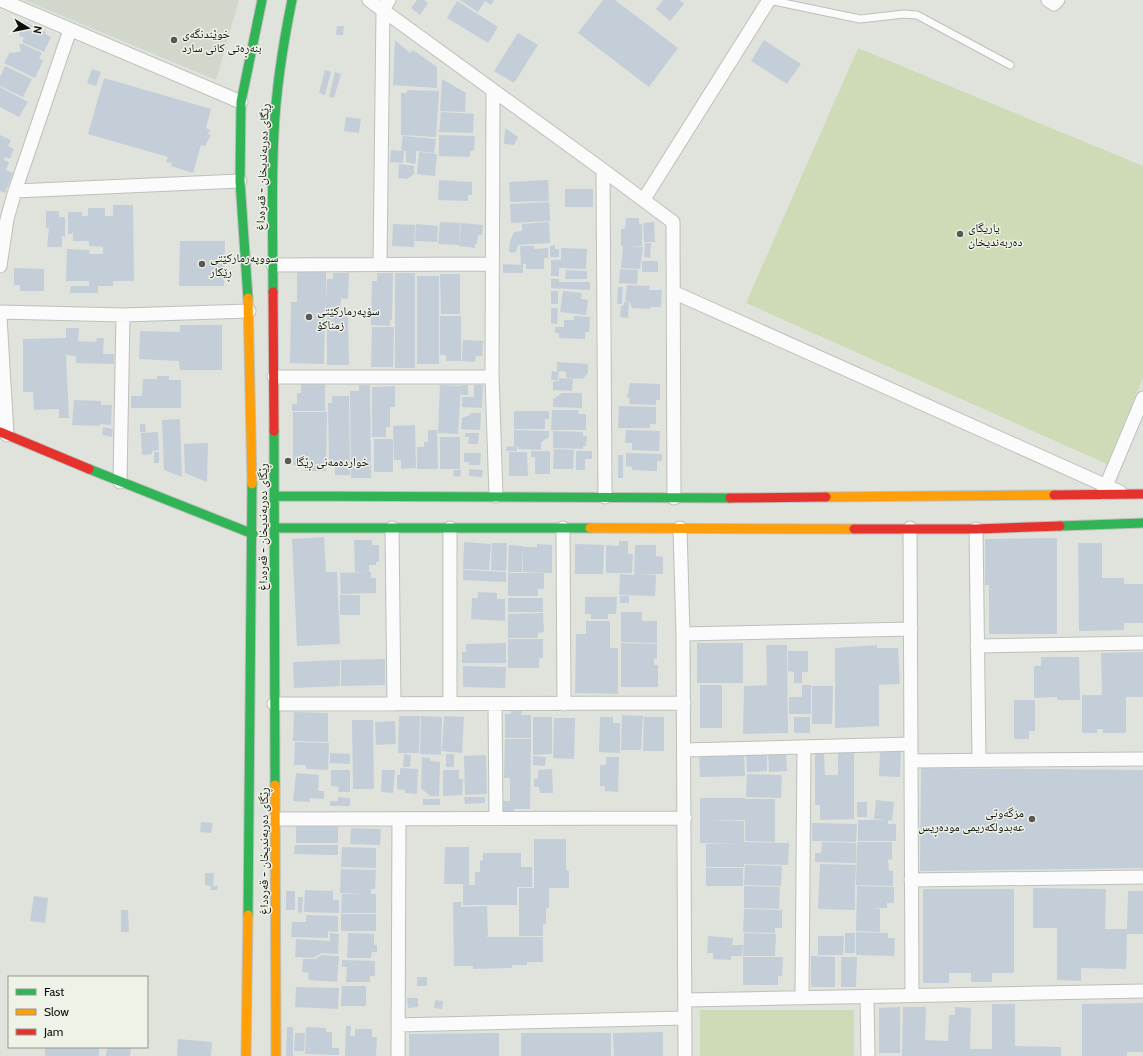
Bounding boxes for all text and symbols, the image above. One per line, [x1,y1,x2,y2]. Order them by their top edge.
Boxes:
north arrow [8,8,48,48]
text: N [30,25,45,35]
place label: خوێندنگەی بنەڕەتی کانی سارد [182,26,262,57]
marker: خوێندنگەی بنەڕەتی کانی سارد [169,35,179,45]
street label: ڕێگای دەربەندیخان - قەرەداغ [252,103,274,231]
place label: یاریگاى ده‌ربه‌ندیخان [968,220,1022,249]
marker: یاریگاى ده‌ربه‌ندیخان [955,229,965,239]
place label: سووپەرمارکێتی ڕێکار [209,250,278,281]
marker: سووپەرمارکێتی ڕێکار [197,259,207,269]
place label: سۆپەرمارکێتی زمناکۆ [317,303,380,332]
marker: سۆپەرمارکێتی زمناکۆ [304,312,314,322]
place label: خواردەمەنی ڕێگا [296,454,369,471]
marker: خواردەمەنی ڕێگا [283,456,293,466]
street label: ڕێگای دەربەندیخان - قەرەداغ [255,463,272,591]
street label: ڕێگای دەربەندیخان - قەرەداغ [256,787,273,915]
place label: مزگەوتی عەبدولکەریمی مودەڕیس [918,805,1024,836]
marker: مزگەوتی عەبدولکەریمی مودەڕیس [1027,814,1037,824]
legend [8,976,148,1048]
text: Fast [44,984,64,999]
text: Slow [44,1004,69,1019]
text: Jam [43,1024,63,1039]

